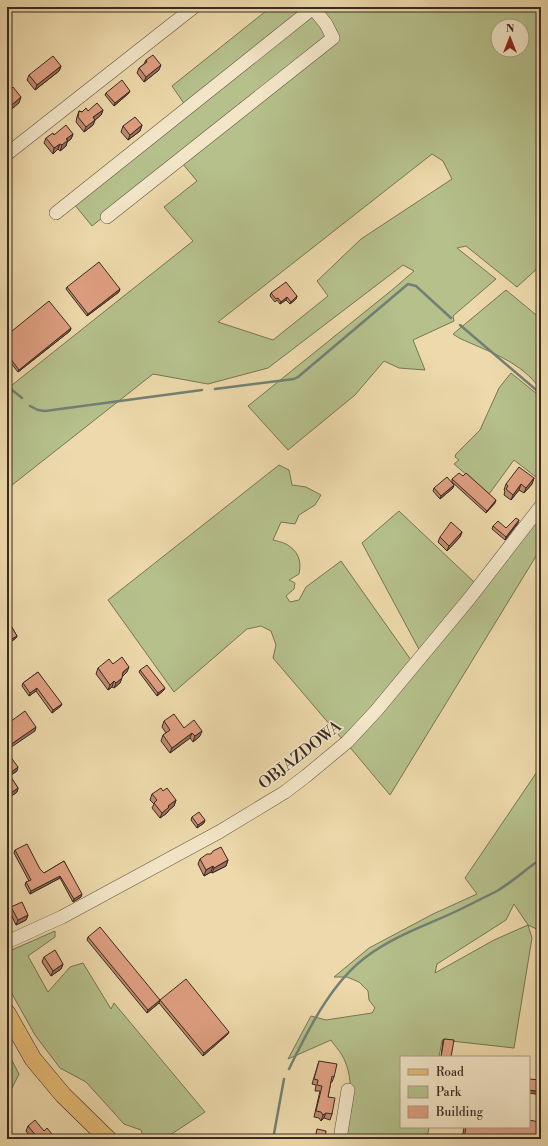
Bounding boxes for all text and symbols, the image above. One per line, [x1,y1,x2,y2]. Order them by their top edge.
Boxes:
north arrow [490,18,530,58]
text: N [506,22,515,36]
street label: OBJAZDOWA [254,716,346,794]
legend [400,1056,530,1128]
text: Road [436,1065,464,1080]
text: Park [436,1085,462,1100]
text: Building [435,1105,484,1120]

